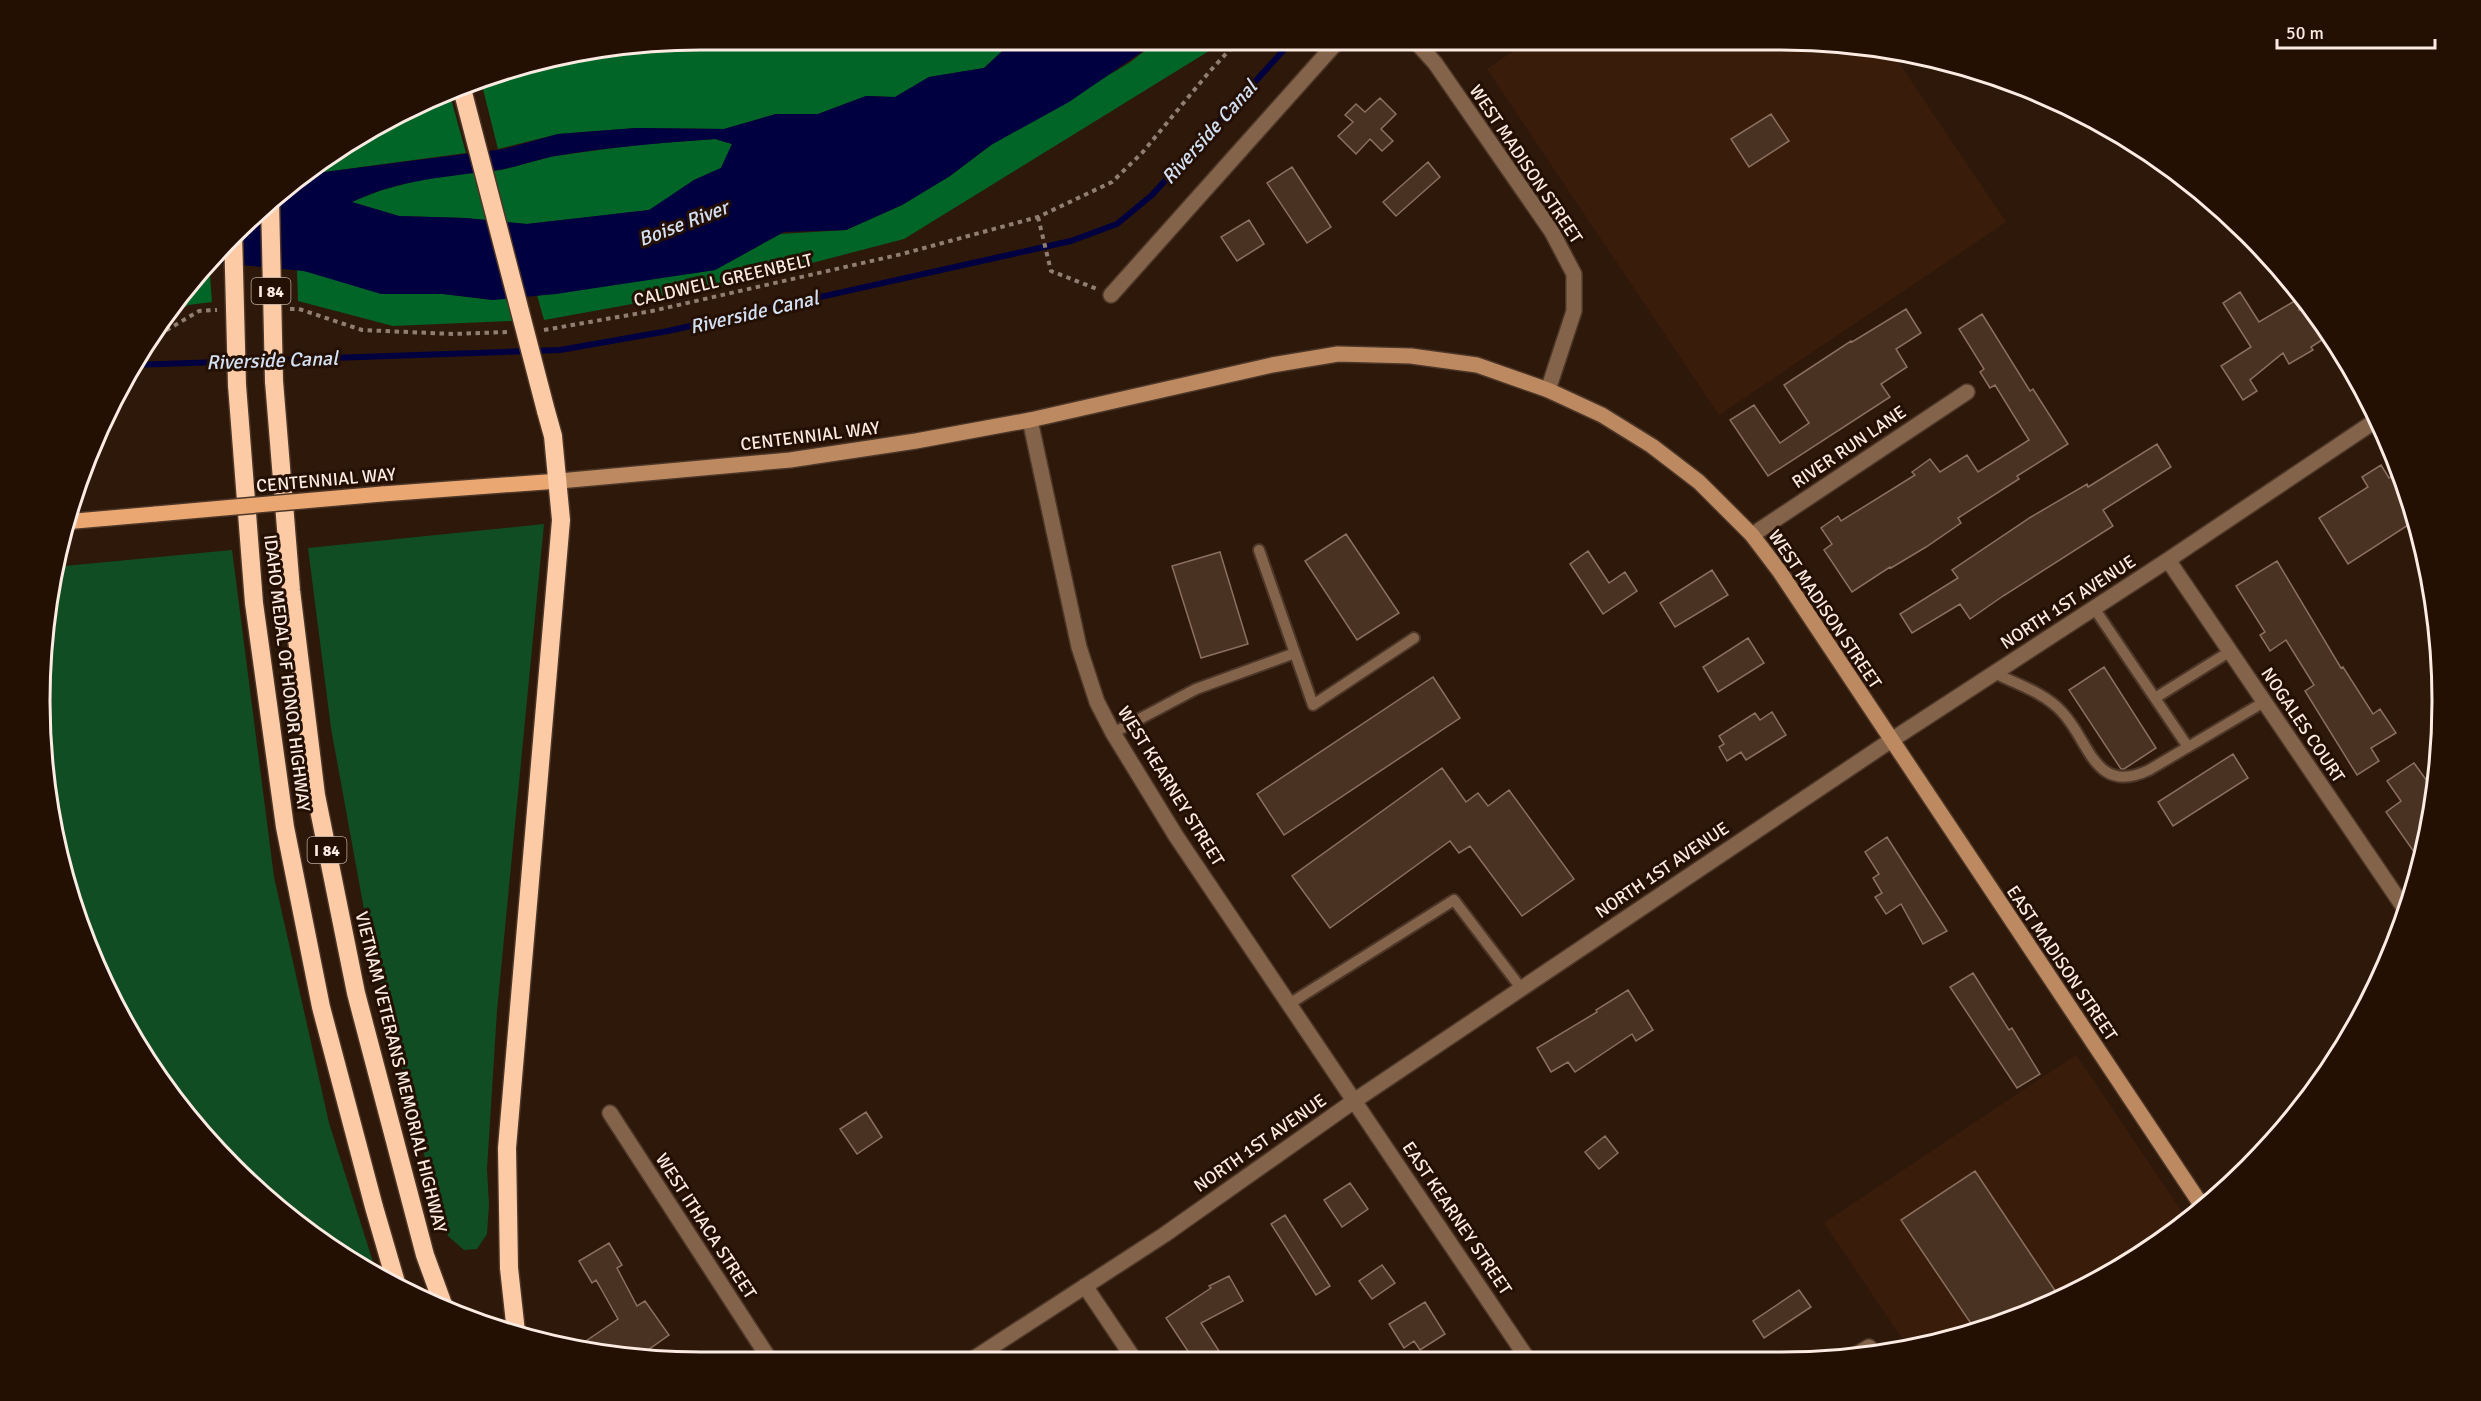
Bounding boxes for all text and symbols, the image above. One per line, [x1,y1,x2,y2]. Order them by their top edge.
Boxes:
scale bar [2277,12,2434,50]
text: 50 m [2286,22,2324,44]
water label: Riverside Canal [1156,73,1264,190]
street label: WEST MADISON STREET [1465,80,1587,248]
water label: Boise River [635,194,734,252]
street label: CALDWELL GREENBELT [631,249,815,311]
road number: I 84 [252,278,290,304]
water label: Riverside Canal [687,285,823,339]
water label: Riverside Canal [206,346,340,375]
street label: RIVER RUN LANE [1788,401,1910,493]
street label: CENTENNIAL WAY [739,417,881,455]
street label: CENTENNIAL WAY [255,463,397,497]
street label: WEST MADISON STREET [1764,525,1886,693]
street label: IDAHO MEDAL OF HONOR HIGHWAY [259,533,315,813]
street label: NORTH 1ST AVENUE [1996,550,2140,654]
street label: NOGALES COURT [2256,663,2350,787]
street label: WEST KEARNEY STREET [1113,702,1229,870]
street label: NORTH 1ST AVENUE [1591,817,1733,923]
road number: I 84 [308,837,346,863]
street label: EAST MADISON STREET [2002,881,2122,1045]
street label: VIETNAM VETERANS MEMORIAL HIGHWAY [350,909,452,1235]
street label: NORTH 1ST AVENUE [1189,1089,1331,1197]
street label: EAST KEARNEY STREET [1398,1137,1517,1299]
street label: WEST ITHACA STREET [651,1149,761,1303]

